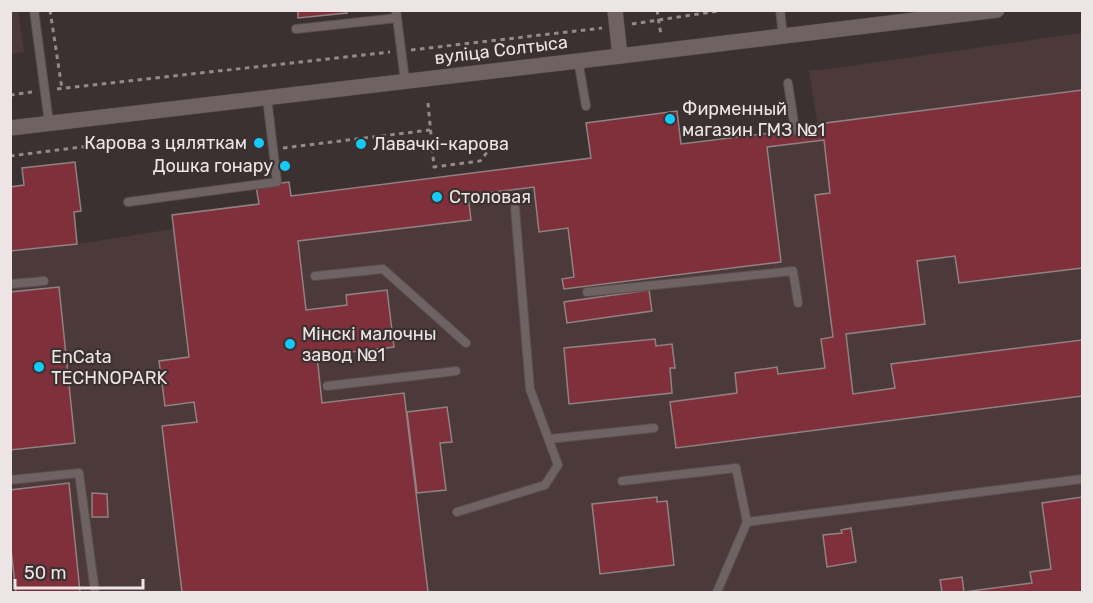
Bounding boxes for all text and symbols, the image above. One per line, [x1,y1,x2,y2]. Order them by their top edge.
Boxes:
street label: вуліца Солтыса [433,31,569,69]
place label: Фирменный магазин ГМЗ №1 [682,98,825,141]
marker: Фирменный магазин ГМЗ №1 [663,112,677,126]
place label: Карова з цяляткам [84,132,247,154]
place label: Лавачкі-карова [373,133,509,155]
marker: Карова з цяляткам [252,136,266,150]
marker: Лавачкі-карова [354,137,368,151]
place label: Дошка гонару [153,155,273,177]
marker: Дошка гонару [278,159,292,173]
place label: Столовая [449,186,531,208]
marker: Столовая [430,190,444,204]
place label: Мінскі малочны завод №1 [302,323,437,366]
marker: Мінскі малочны завод №1 [283,337,297,351]
place label: EnCata TECHNOPARK [51,346,167,389]
marker: EnCata TECHNOPARK [32,360,46,374]
scale bar [15,552,142,590]
text: 50 m [24,562,67,584]

